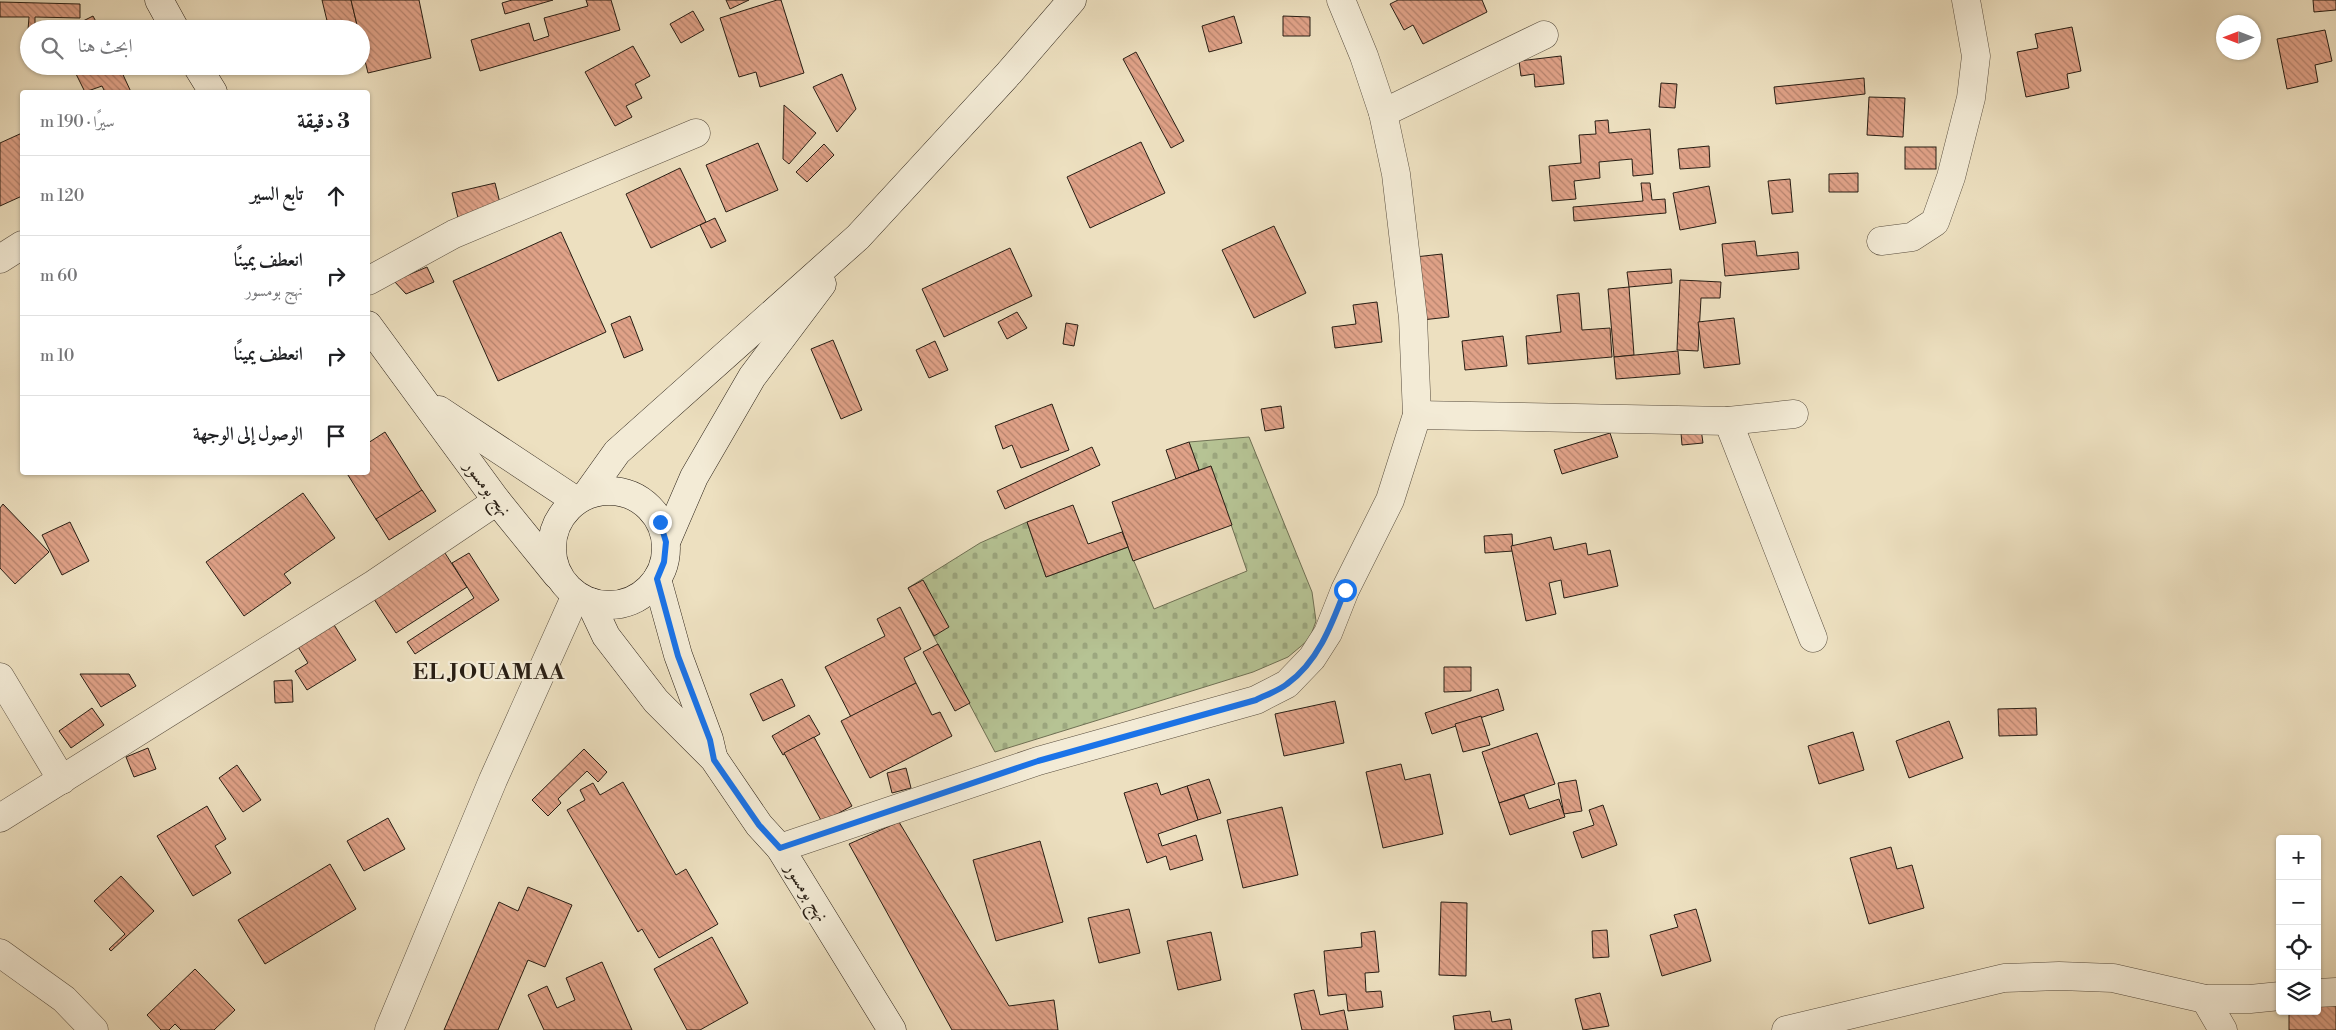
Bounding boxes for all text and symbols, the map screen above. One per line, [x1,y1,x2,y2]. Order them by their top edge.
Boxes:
north arrow [2216,15,2261,60]
search box [20,20,370,75]
icon: search [38,34,66,62]
text: ابحث هنا [78,34,133,58]
text: 3 دقيقة [297,109,350,135]
text: سيرًا · 190 m [40,112,115,132]
text: تابع السير [250,182,303,206]
icon: ahead [322,182,350,210]
text: 120 m [40,186,84,206]
text: انعطف يمينًا [234,248,303,272]
icon: right [322,262,350,290]
text: 60 m [40,266,78,286]
text: نهج بومسور [245,281,303,301]
text: انعطف يمينًا [234,342,303,366]
icon: right [322,342,350,370]
text: 10 m [40,346,74,366]
text: الوصول إلى الوجهة [193,422,303,446]
icon: arrive [322,422,350,450]
street label: نهج بومسور [454,454,516,524]
route end [649,511,672,534]
route start [1334,579,1357,602]
district label: EL JOUAMAA [413,659,566,686]
map controls [2276,835,2321,1015]
button: + [2276,835,2321,880]
street label: نهج بومسور [775,857,834,928]
button: − [2276,880,2321,925]
button: locate [2276,925,2321,970]
button: layers [2276,970,2321,1015]

